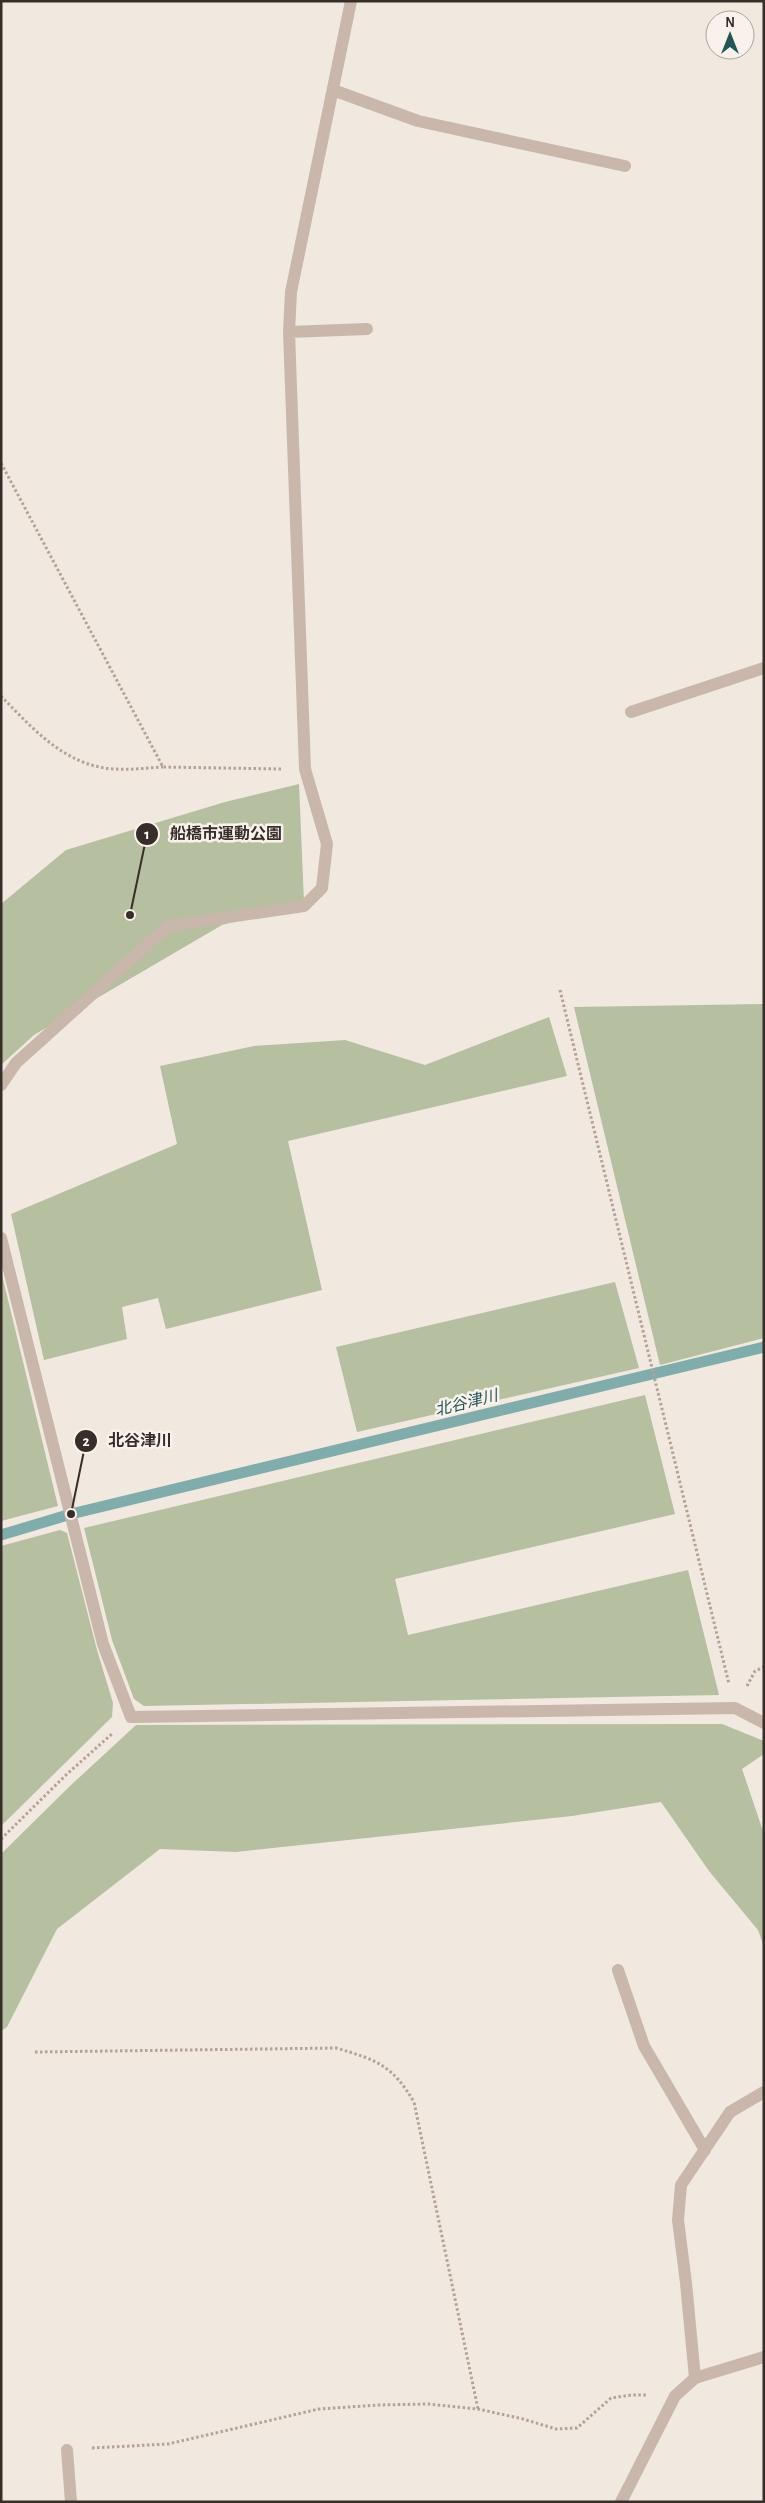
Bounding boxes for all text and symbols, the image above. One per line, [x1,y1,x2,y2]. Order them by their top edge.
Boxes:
north arrow [705,10,755,60]
text: N [725,16,735,30]
callout: 船橋市運動公園 [135,818,292,849]
text: 船橋市運動公園 [170,825,282,842]
text: 1 [144,827,150,842]
water label: 北谷津川 [433,1386,501,1418]
callout: 北谷津川 [73,1425,182,1456]
text: 北谷津川 [108,1432,172,1449]
text: 2 [82,1434,90,1449]

